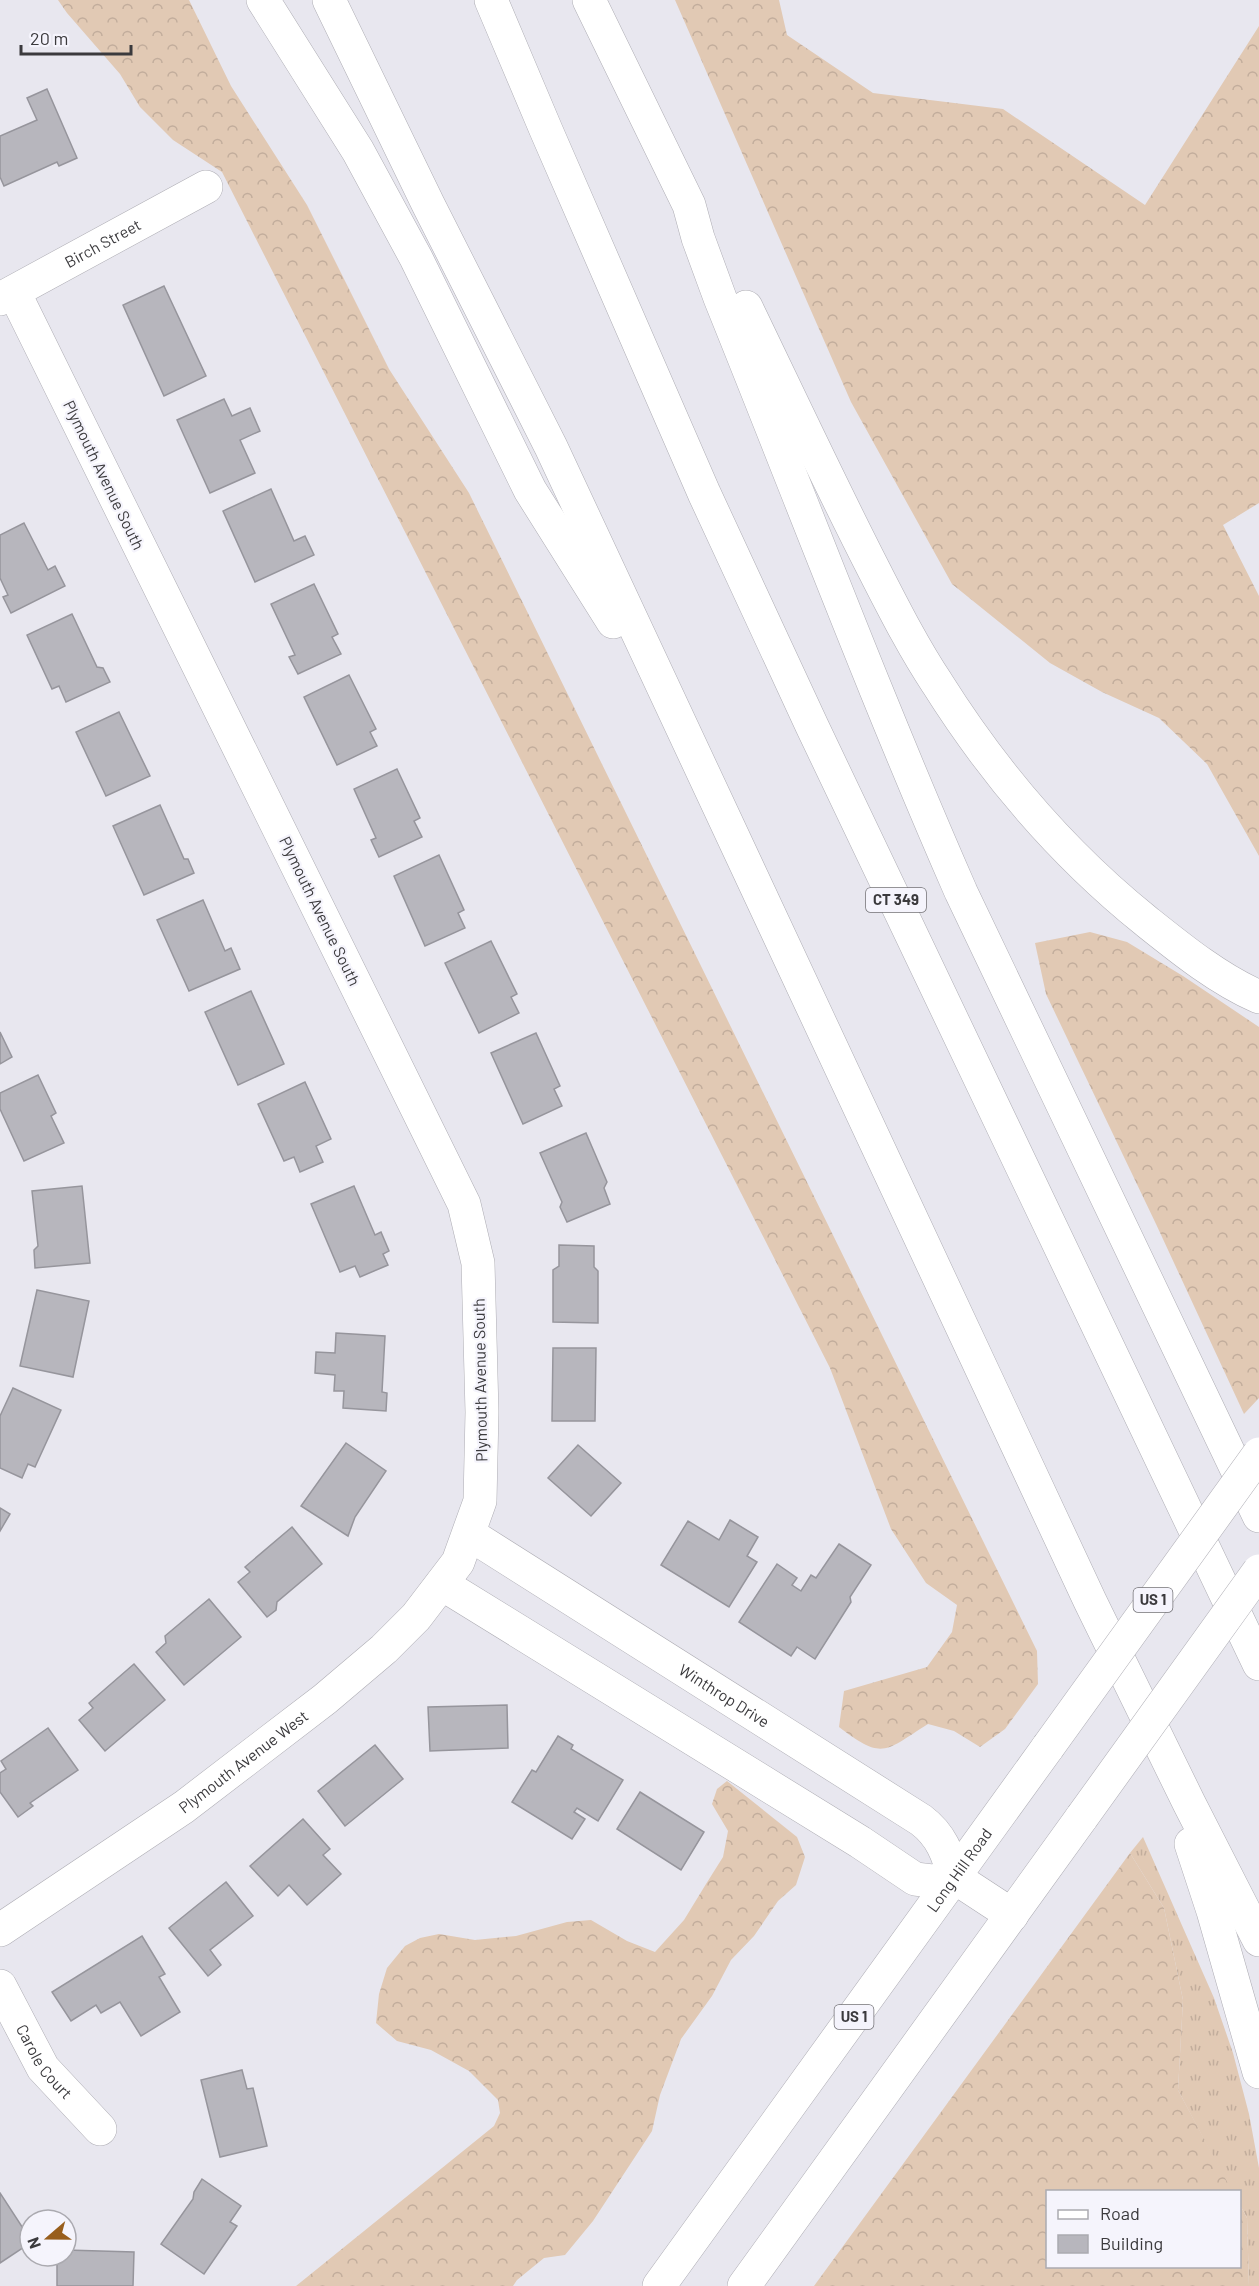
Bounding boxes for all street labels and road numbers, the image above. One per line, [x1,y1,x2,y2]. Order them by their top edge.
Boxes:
street label: Birch Street [61,214,144,271]
street label: Plymouth Avenue South [60,397,149,553]
street label: Plymouth Avenue South [276,833,365,989]
road number: CT 349 [866,888,926,912]
street label: Plymouth Avenue South [469,1298,490,1462]
road number: US 1 [1134,1588,1172,1612]
street label: Winthrop Drive [676,1659,773,1731]
street label: Plymouth Avenue West [175,1706,311,1817]
street label: Long Hill Road [922,1824,995,1915]
road number: US 1 [834,2005,874,2029]
street label: Carole Court [13,2021,77,2102]

